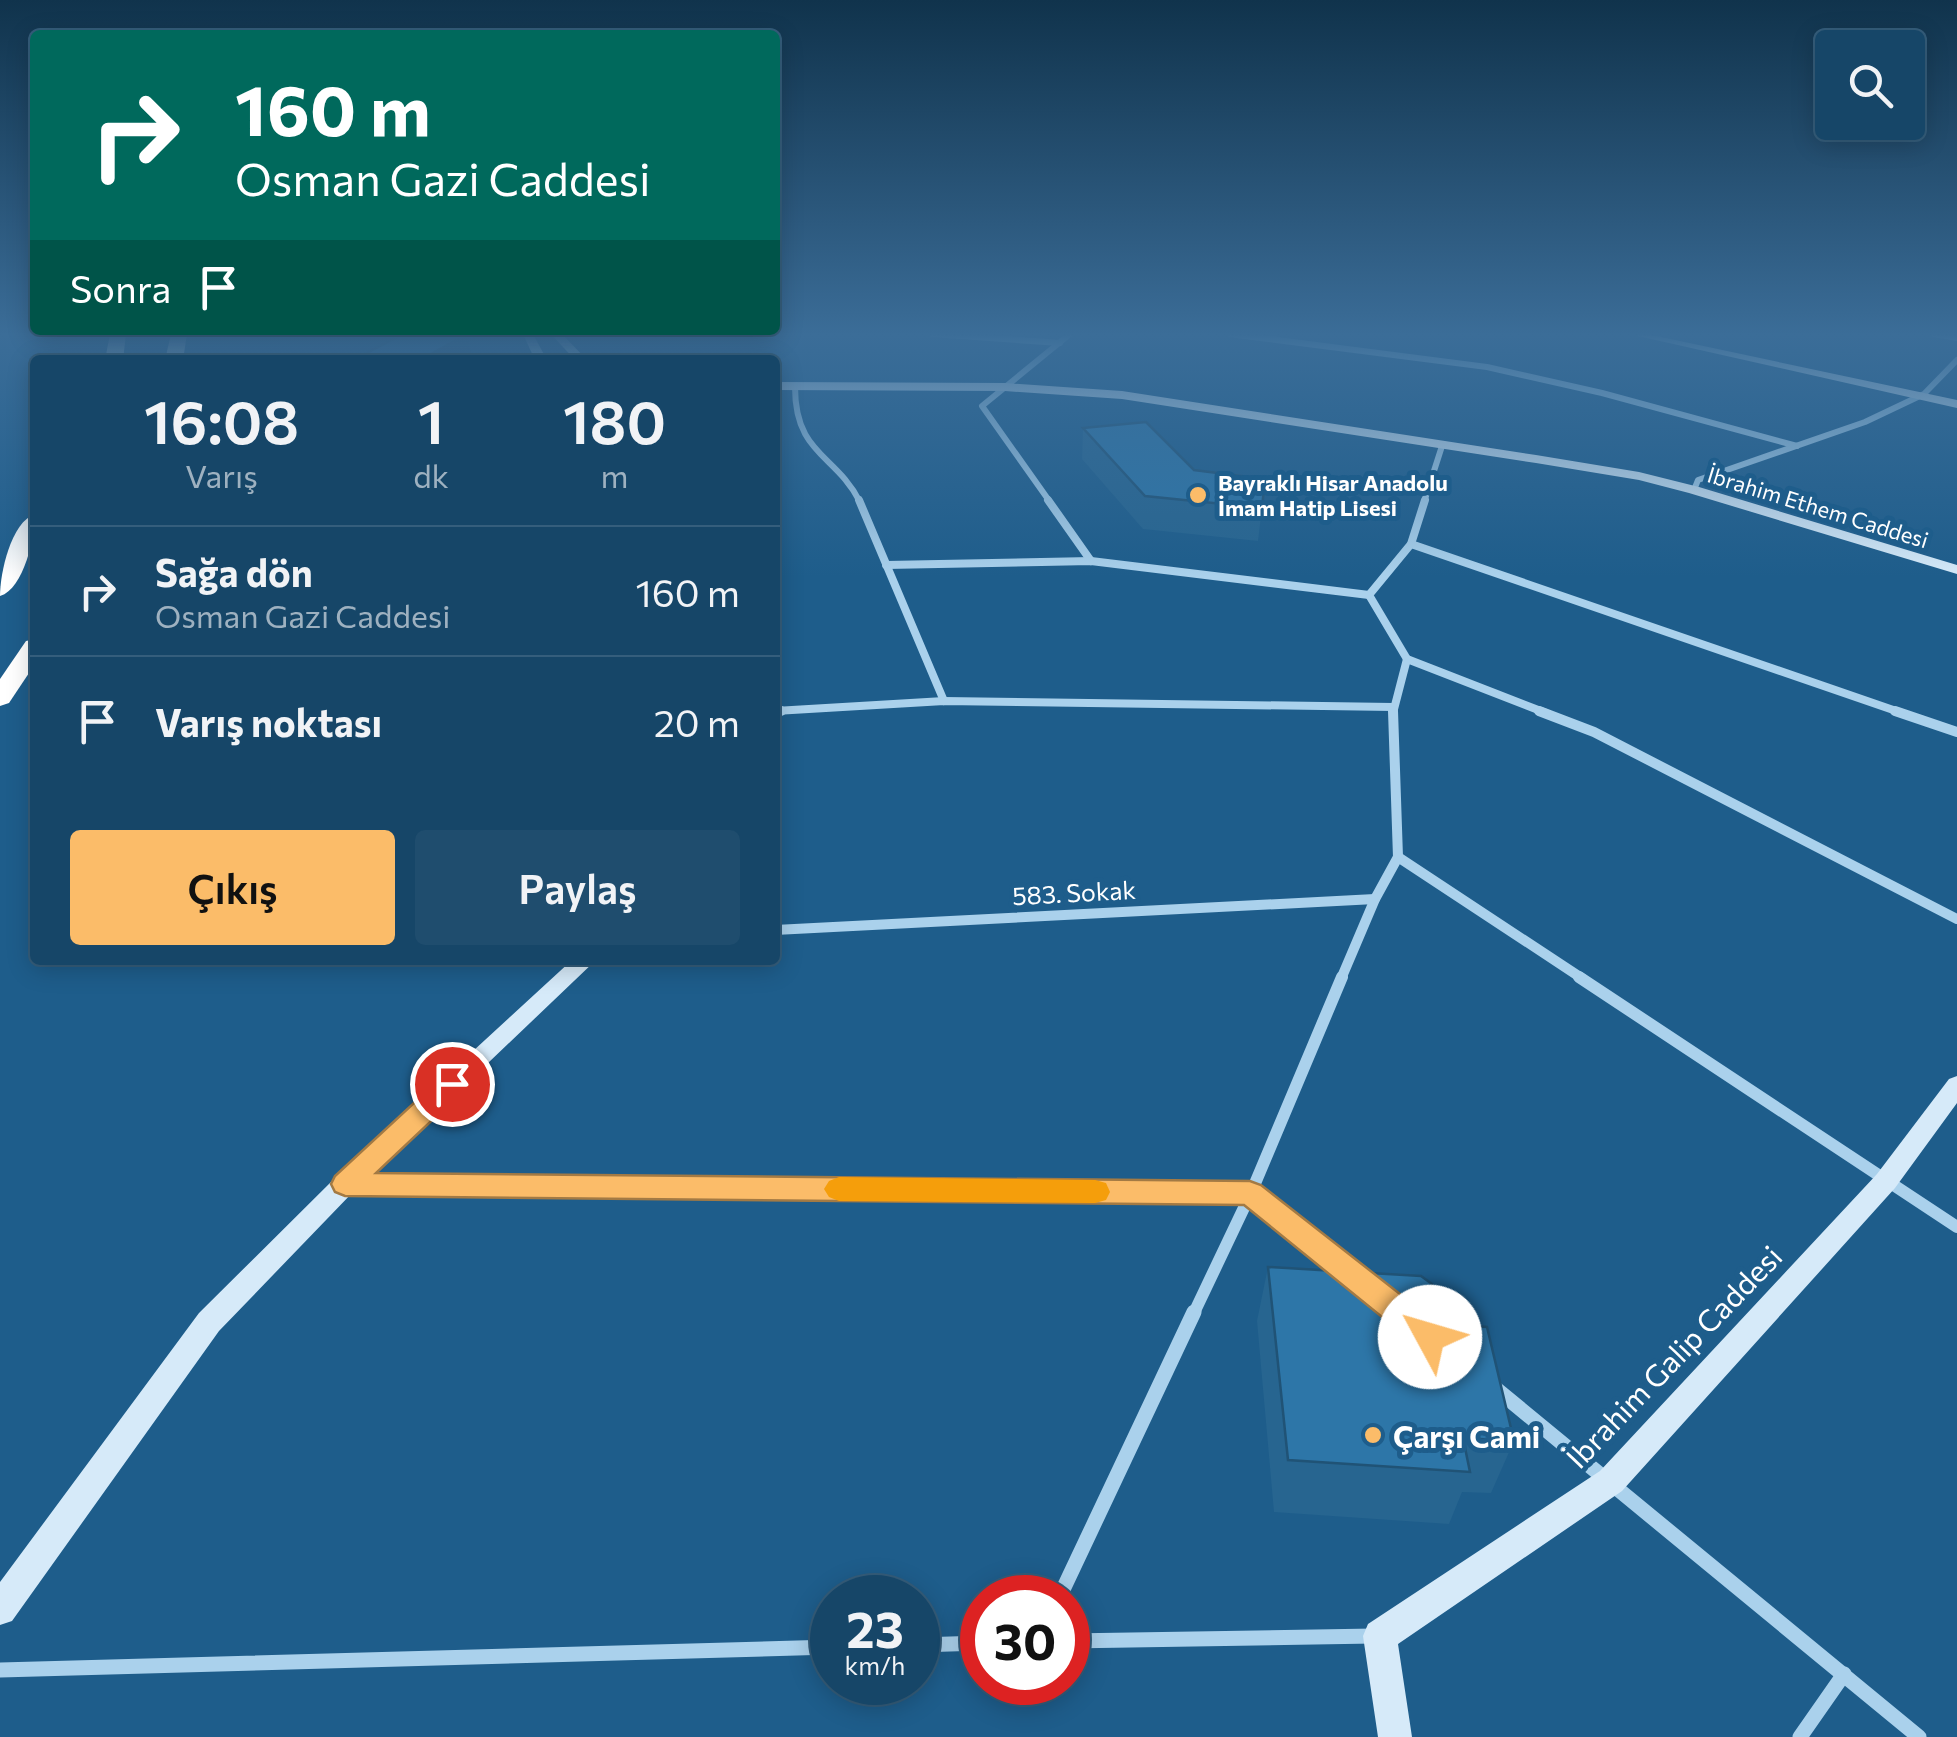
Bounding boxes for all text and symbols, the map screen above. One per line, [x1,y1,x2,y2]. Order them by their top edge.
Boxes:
map controls [1815,30,1925,140]
button: search [1815,30,1925,140]
text: 160 m [235,65,431,150]
icon: right [70,70,200,200]
text: Osman Gazi Caddesi [235,150,651,205]
icon: arrive [191,260,246,315]
text: Sonra [70,264,171,311]
text: 16:08 [144,383,299,456]
text: 1 [418,383,444,456]
text: 180 [563,383,666,456]
text: Varış [185,455,258,495]
text: dk [413,455,449,495]
text: m [601,455,628,495]
street label: İbrahim Ethem Caddesi [1704,461,1932,553]
place label: Bayraklı Hisar Anadolu İmam Hatip Lisesi [1218,469,1448,521]
marker: Bayraklı Hisar Anadolu İmam Hatip Lisesi [1187,484,1209,506]
text: Sağa dön [155,548,313,595]
icon: right [70,564,125,619]
text: 160 m [635,568,740,615]
text: Osman Gazi Caddesi [155,595,451,635]
icon: arrive [70,694,125,749]
text: Varış noktası [155,698,382,745]
text: 20 m [654,698,740,745]
button: Çıkış [70,830,395,945]
button: Paylaş [415,830,740,945]
street label: 583. Sokak [1011,874,1137,910]
pin [410,1042,495,1127]
icon: arrive [425,1057,480,1112]
street label: İbrahim Galip Caddesi [1557,1237,1789,1475]
position arrow [1378,1285,1482,1389]
place label: Çarşı Cami [1393,1417,1540,1455]
marker: Çarşı Cami [1362,1424,1384,1446]
speed limit sign: 30 [960,1575,1090,1705]
text: 23 [846,1597,904,1658]
text: km/h [845,1650,905,1680]

